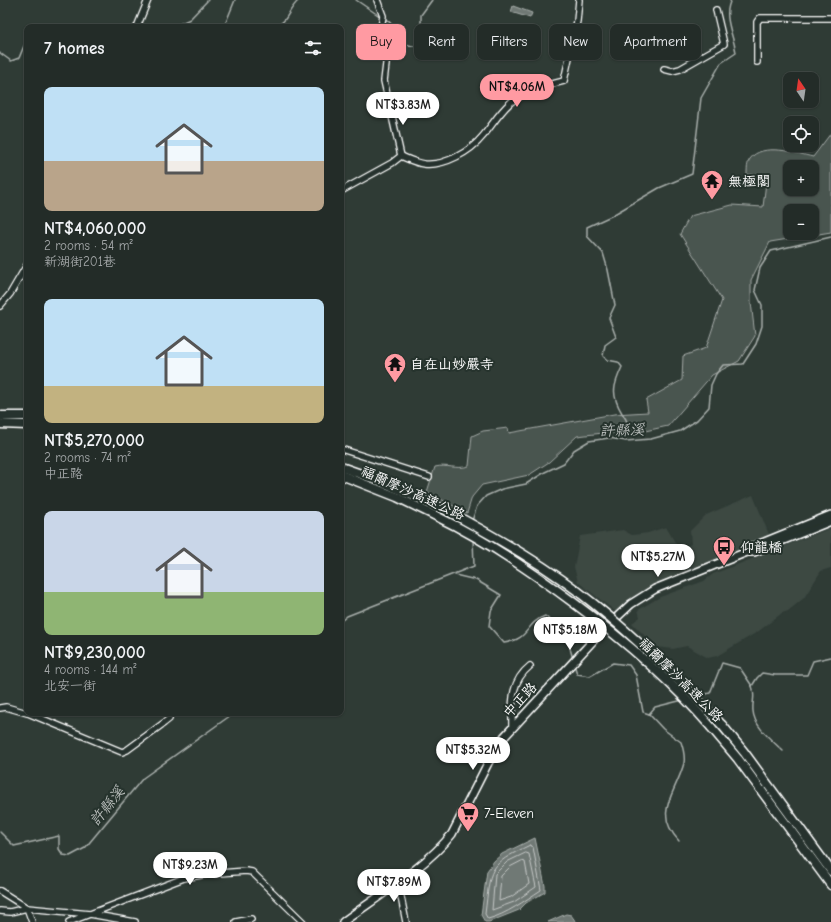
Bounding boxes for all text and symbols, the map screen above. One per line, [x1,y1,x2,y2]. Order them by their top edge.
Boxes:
chip: Buy [356,24,406,60]
chip: Rent [414,24,469,60]
chip: Filters [477,24,541,60]
chip: New [549,24,602,60]
chip: Apartment [610,24,701,60]
icon: filters [302,37,324,59]
text: 7 homes [44,39,105,58]
north arrow [783,72,819,108]
map controls [783,72,819,240]
pin: NT$4.06M [476,74,558,108]
text: NT$4.06M [489,79,545,94]
pin: NT$3.83M [362,92,444,126]
text: NT$3.83M [375,97,431,112]
icon: home [148,113,220,185]
button: locate [783,116,819,152]
button: + [783,160,819,196]
temple icon: 無極閣 [699,168,725,201]
place label: 無極閣 [728,173,770,190]
button: − [783,204,819,240]
text: NT$4,060,000 [44,219,146,238]
text: 2 rooms · 54 m² [44,238,133,253]
text: 新湖街201巷 [44,254,116,269]
icon: home [148,325,220,397]
temple icon: 自在山妙嚴寺 [382,351,408,384]
place label: 自在山妙嚴寺 [410,356,494,373]
water label: 許縣溪 [599,421,646,439]
text: NT$5,270,000 [44,431,145,450]
text: 2 rooms · 74 m² [44,450,131,465]
street label: 福爾摩沙高速公路 [358,462,468,524]
text: 中正路 [44,466,83,481]
bus stop icon: 仰龍橋 [711,534,737,567]
icon: home [148,537,220,609]
place label: 仰龍橋 [740,539,782,556]
pin: NT$5.27M [617,544,699,578]
text: NT$5.27M [630,549,686,564]
pin: NT$5.18M [529,617,611,651]
text: NT$5.18M [543,622,597,637]
street label: 福爾摩沙高速公路 [635,634,727,726]
text: NT$9,230,000 [44,643,145,662]
text: 4 rooms · 144 m² [44,662,137,677]
text: 北安一街 [44,678,96,693]
street label: 中正路 [499,679,541,721]
pin: NT$5.32M [432,737,514,771]
text: NT$5.32M [445,742,501,757]
water label: 許縣溪 [86,782,129,829]
supermarket icon: 7-Eleven [455,800,481,833]
place label: 7-Eleven [484,805,534,822]
pin: NT$9.23M [149,852,231,886]
text: NT$9.23M [162,857,218,872]
pin: NT$7.89M [353,869,435,903]
text: NT$7.89M [366,874,422,889]

